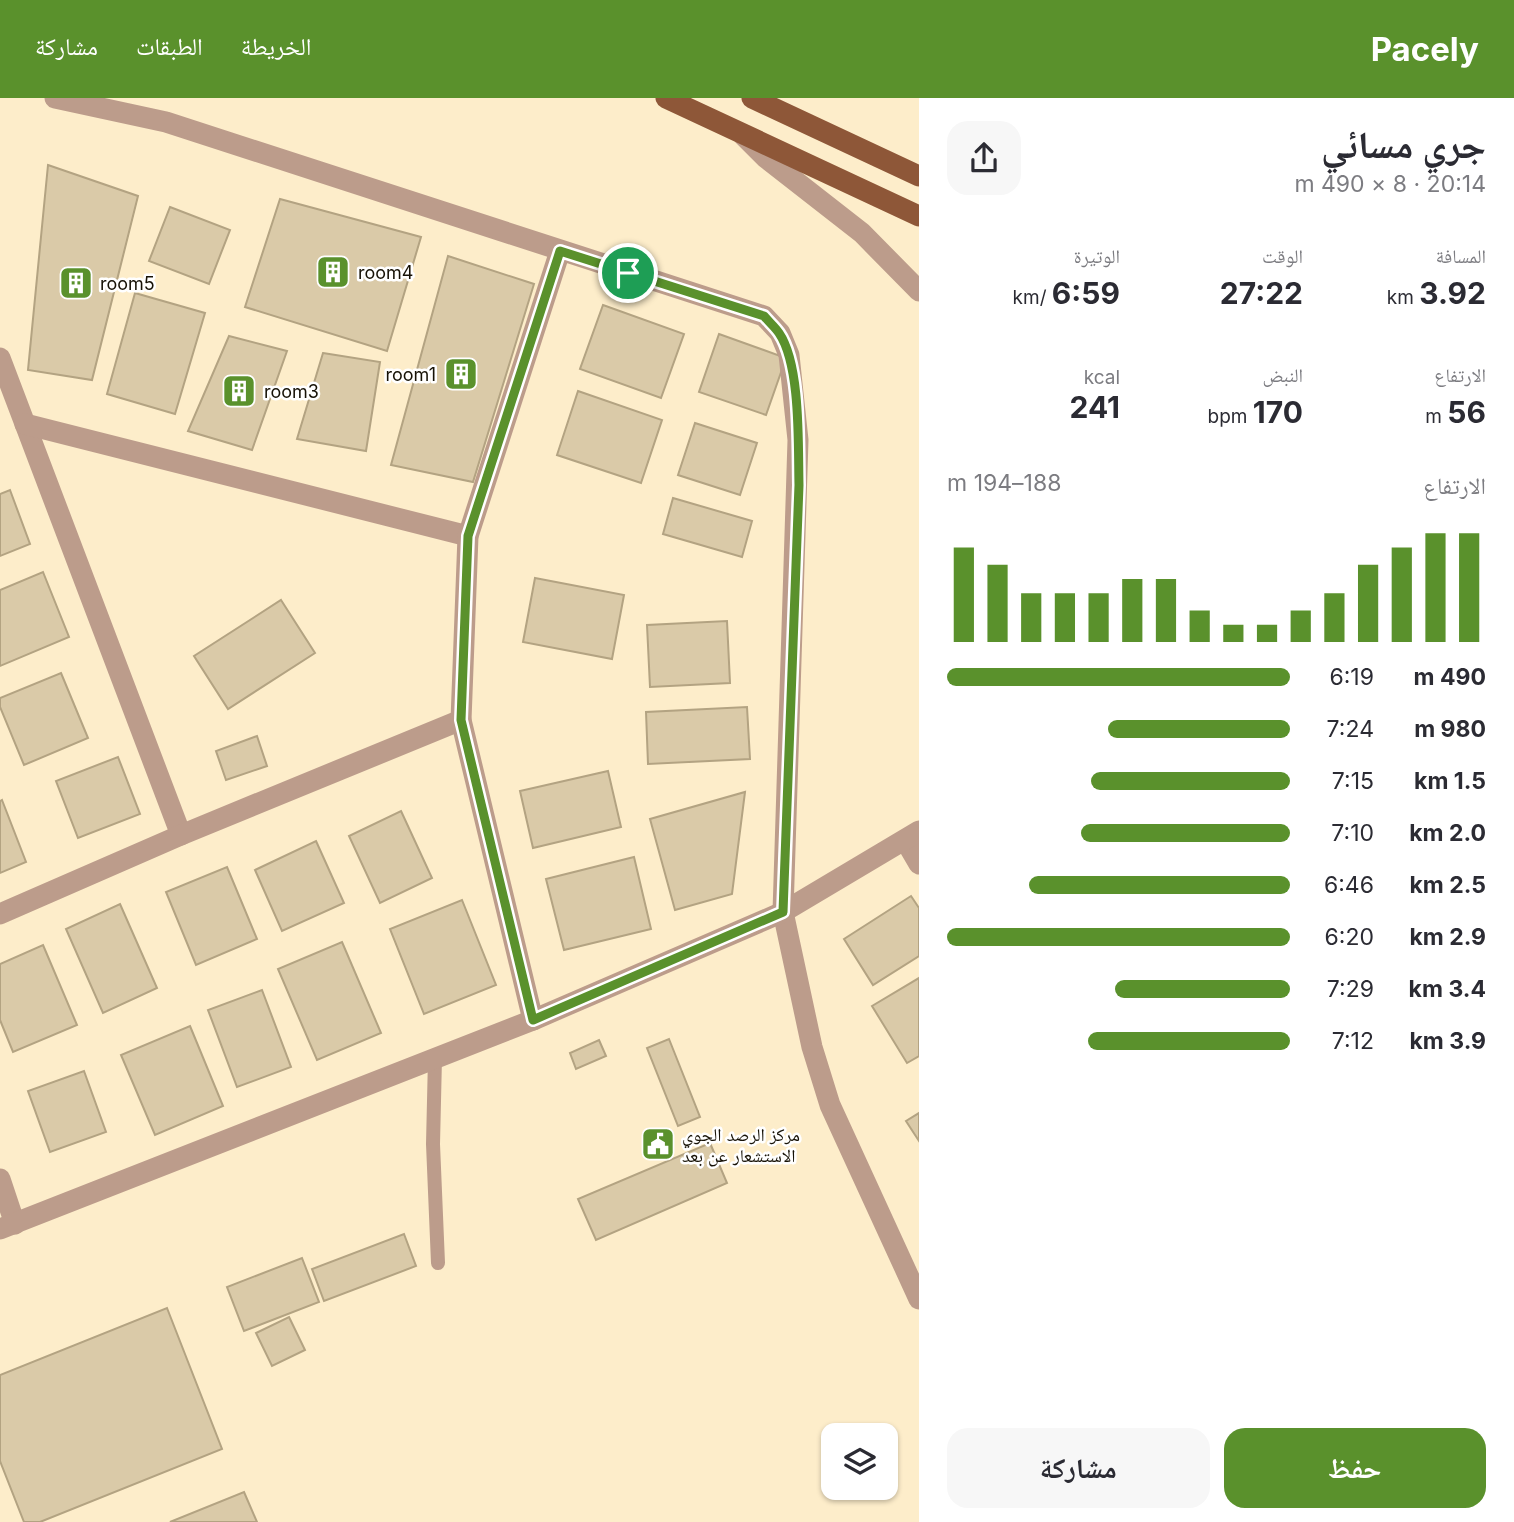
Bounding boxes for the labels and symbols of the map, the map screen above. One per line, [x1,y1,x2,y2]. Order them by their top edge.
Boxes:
pin [598,243,658,303]
building icon: room4 [314,253,352,291]
place label: room4 [358,262,413,283]
building icon: room5 [57,264,95,302]
place label: room5 [100,273,155,294]
building icon: room1 [442,355,480,393]
place label: room1 [386,364,436,385]
building icon: room3 [220,372,258,410]
place label: room3 [264,381,319,402]
place label: مركز الرصد الجوي الاستشعار عن بعد [682,1124,800,1167]
public building icon: مركز الرصد الجوي الاستشعار عن بعد [639,1125,677,1163]

